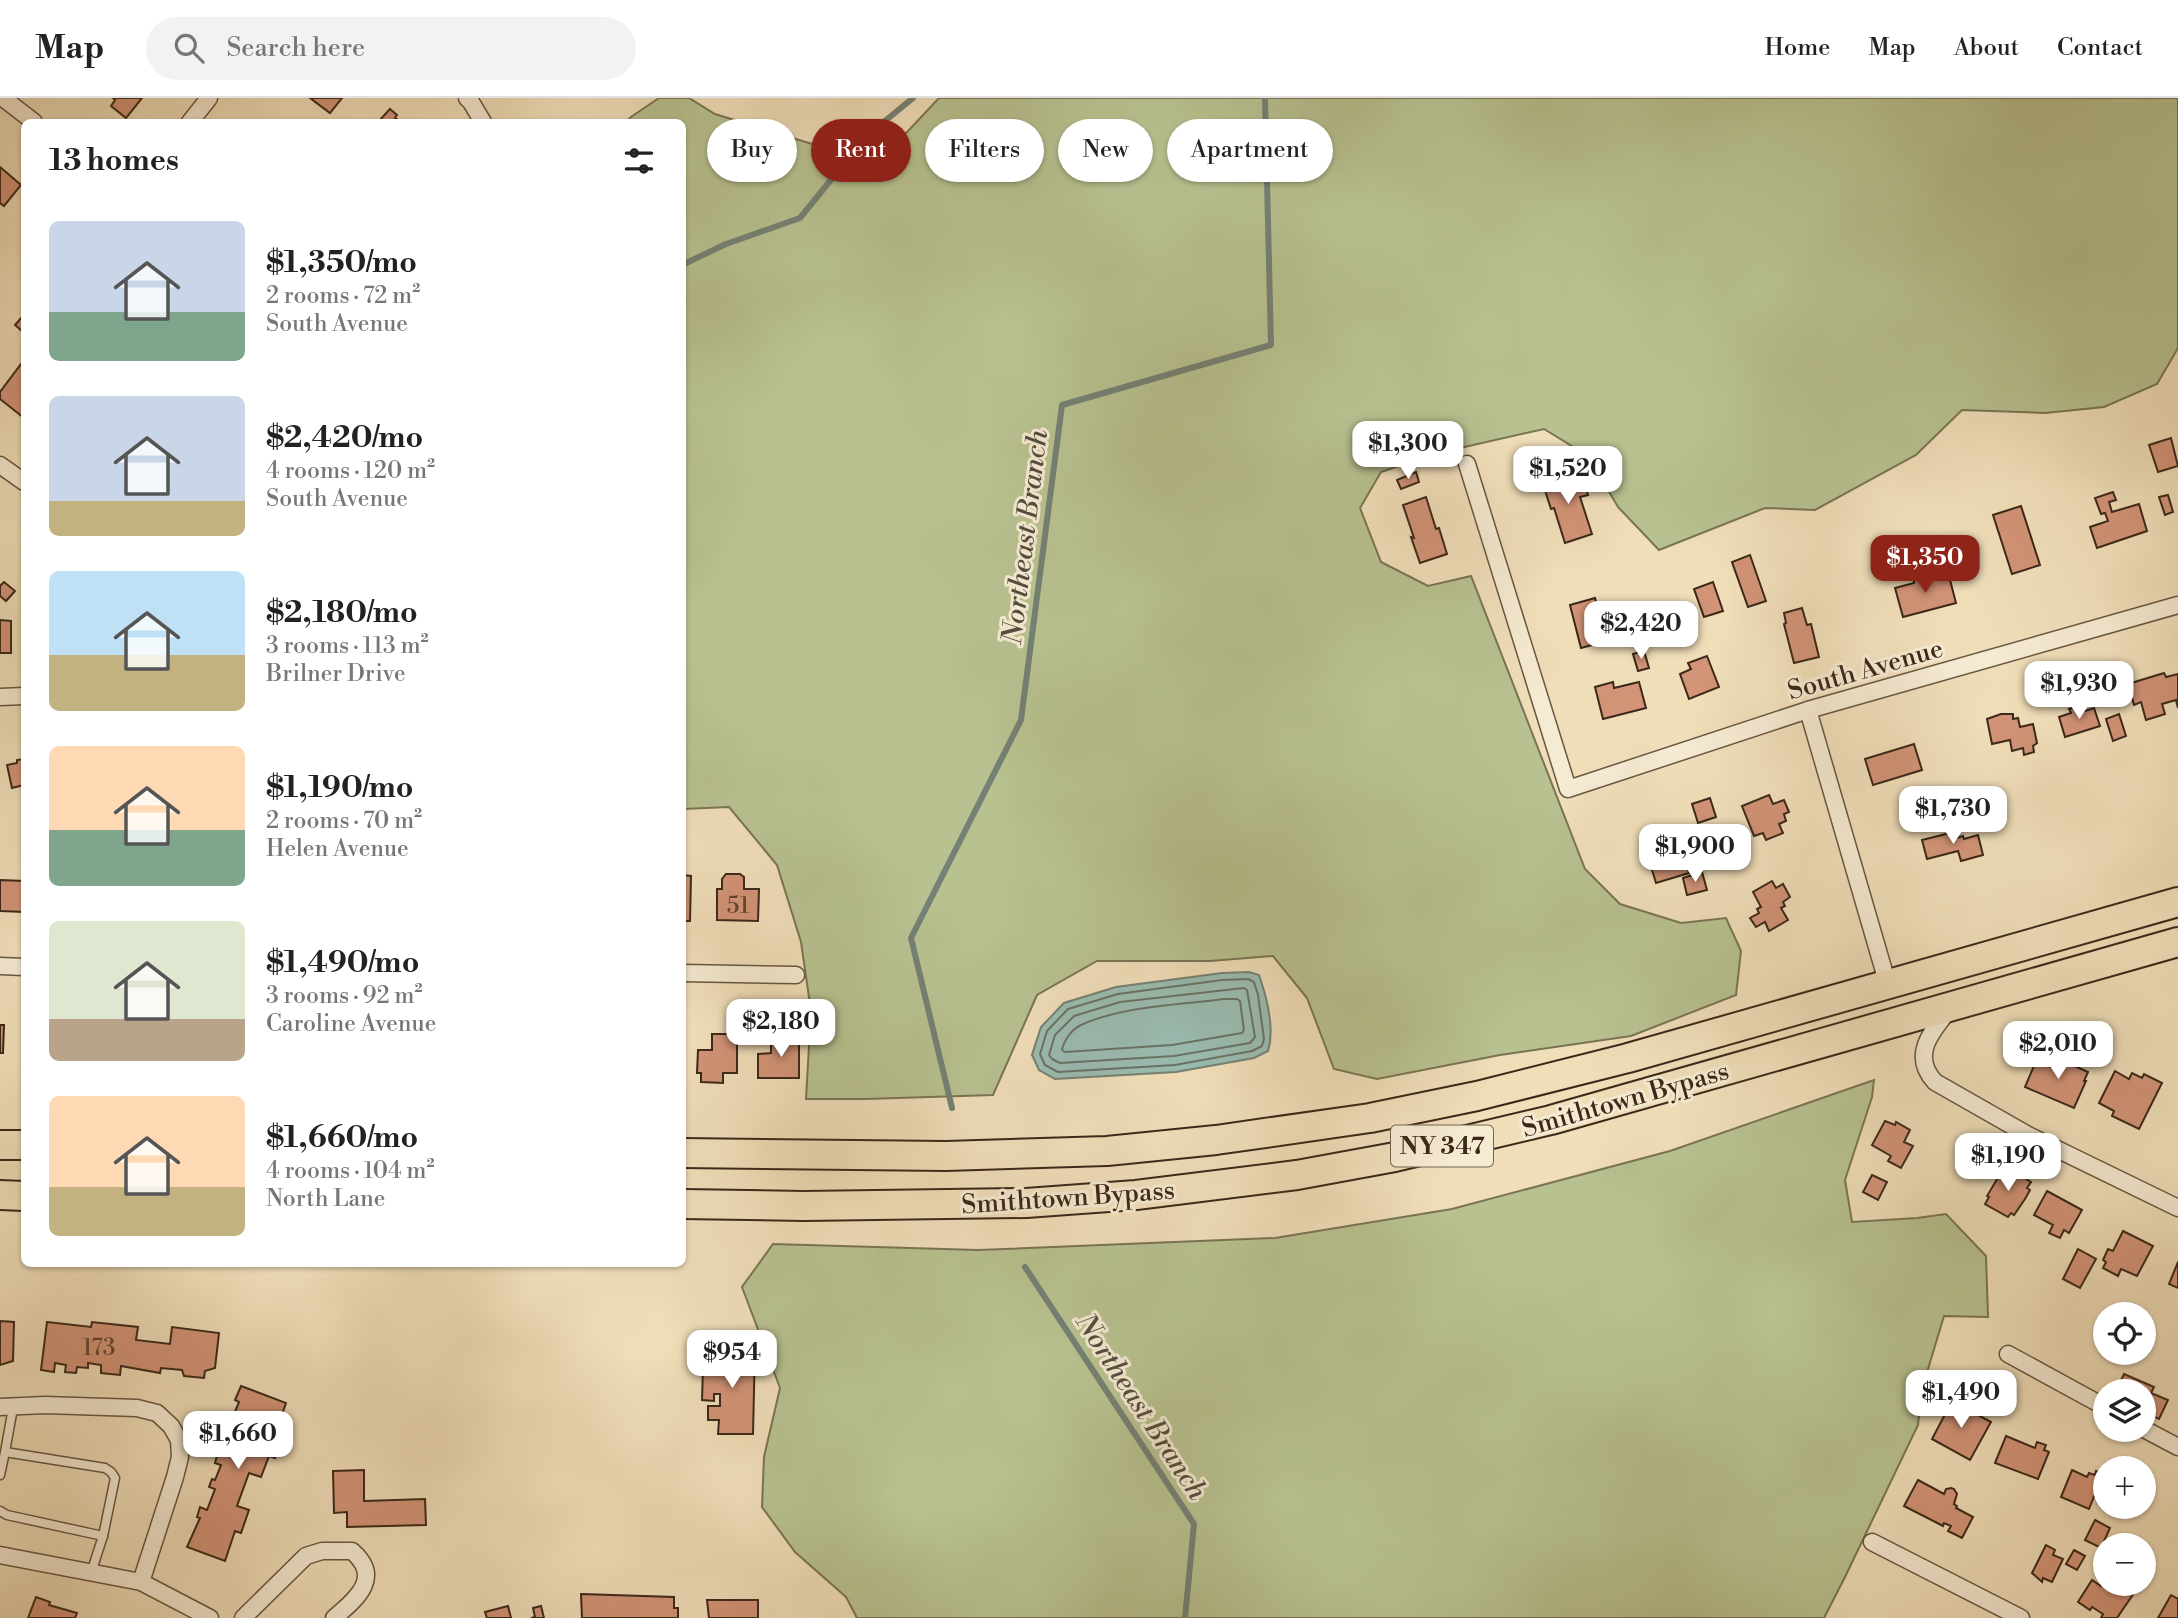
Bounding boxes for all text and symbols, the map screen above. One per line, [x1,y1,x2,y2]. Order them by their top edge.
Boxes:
search box [146,17,636,80]
text: Map [35,28,104,69]
icon: search [170,29,208,67]
text: Search here [226,32,365,64]
text: Home [1765,33,1830,63]
text: Map [1868,33,1916,63]
text: About [1954,33,2019,63]
text: Contact [2057,33,2143,63]
chip: Buy [707,119,797,182]
chip: Rent [811,119,911,182]
chip: Filters [925,119,1044,182]
chip: New [1058,119,1153,182]
chip: Apartment [1167,119,1333,182]
text: 13 homes [49,142,179,180]
icon: filters [620,142,658,180]
text: $1,350/mo [266,244,417,282]
icon: home [105,249,189,333]
text: 2 rooms · 72 m² [266,282,420,310]
text: South Avenue [266,310,408,338]
text: $2,420/mo [266,419,423,457]
pin: $1,300 [1351,422,1465,481]
icon: home [105,424,189,508]
water label: Northeast Branch [995,428,1056,647]
text: $1,300 [1368,430,1448,458]
pin: $1,520 [1511,446,1625,506]
text: $1,520 [1529,455,1607,483]
text: 4 rooms · 120 m² [266,457,435,485]
text: South Avenue [266,485,408,513]
pin: $1,350 [1868,536,1982,595]
text: $1,350 [1887,544,1963,572]
text: $2,180/mo [266,594,418,632]
icon: home [105,599,189,683]
pin: $2,420 [1584,602,1698,661]
text: $2,420 [1600,610,1682,638]
text: 3 rooms · 113 m² [266,632,429,660]
street label: South Avenue [1784,632,1947,707]
text: Brilner Drive [266,660,406,688]
pin: $1,930 [2022,662,2136,721]
text: $1,930 [2040,670,2118,698]
text: $1,190/mo [266,769,413,807]
icon: home [105,774,189,858]
pin: $1,730 [1896,786,2010,846]
text: $1,730 [1915,795,1991,823]
text: 2 rooms · 70 m² [266,807,422,835]
pin: $1,900 [1638,824,1752,884]
text: $1,900 [1655,833,1735,861]
text: Helen Avenue [266,835,409,863]
house number: 51 [727,892,749,920]
text: $1,490/mo [266,944,419,982]
icon: home [105,949,189,1033]
text: 3 rooms · 92 m² [266,982,422,1010]
pin: $2,180 [724,1000,838,1059]
text: $2,180 [742,1008,820,1036]
text: Caroline Avenue [266,1010,436,1038]
pin: $2,010 [2001,1021,2115,1081]
text: $2,010 [2019,1030,2097,1058]
street label: Smithtown Bypass [1518,1055,1733,1145]
text: $1,660/mo [266,1119,418,1157]
icon: home [105,1124,189,1208]
road number: NY 347 [1391,1126,1493,1166]
pin: $1,190 [1951,1134,2065,1193]
text: $1,190 [1971,1142,2045,1170]
text: 4 rooms · 104 m² [266,1157,435,1185]
street label: Smithtown Bypass [960,1175,1176,1221]
text: North Lane [266,1185,385,1213]
map controls [2093,1302,2156,1596]
button: locate [2093,1302,2156,1365]
water label: Northeast Branch [1067,1306,1214,1507]
pin: $954 [691,1330,773,1390]
house number: 173 [83,1334,115,1362]
text: $954 [703,1339,761,1367]
pin: $1,490 [1904,1370,2018,1430]
text: $1,490 [1922,1379,2000,1407]
button: layers [2093,1379,2156,1442]
pin: $1,660 [181,1412,295,1471]
text: $1,660 [199,1420,277,1448]
button: + [2093,1456,2156,1519]
button: − [2093,1533,2156,1596]

